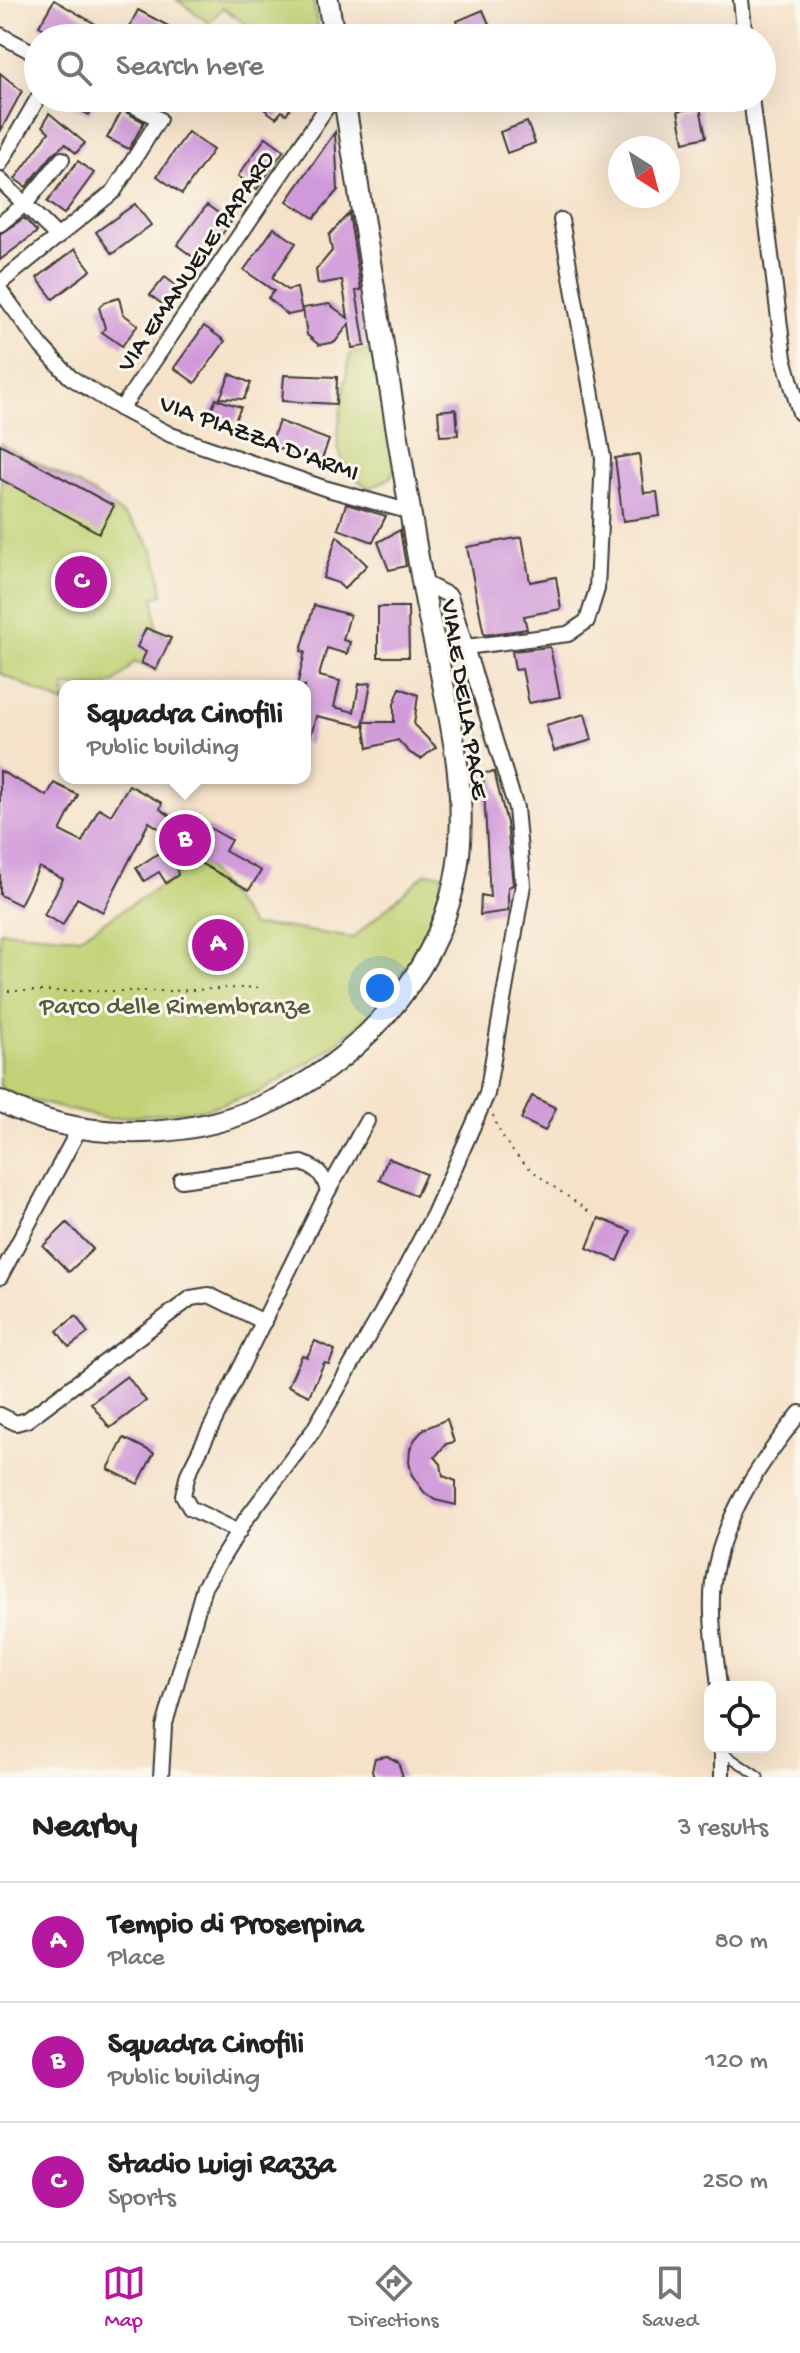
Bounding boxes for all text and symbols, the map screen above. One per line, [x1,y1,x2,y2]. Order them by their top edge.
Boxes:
search box [24,24,776,112]
icon: search [52,46,96,90]
text: Search here [116,51,264,86]
north arrow [608,136,680,208]
street label: VIA EMANUELE PAPARO [111,146,284,380]
street label: VIA PIAZZA D'ARMI [154,389,362,491]
pin: C [55,552,107,612]
street label: VIALE DELLA PACE [431,597,494,802]
popup [59,680,311,784]
text: Squadra Cinofili [87,699,283,734]
text: Public building [87,734,239,765]
pin: B [159,810,211,870]
pin: A [192,915,244,975]
your location [360,968,400,1008]
park label: Parco delle Rimembranze [39,993,311,1024]
map controls [704,1681,776,1753]
button: locate [704,1681,776,1753]
text: Nearby [32,1809,137,1849]
text: 3 results [678,1814,768,1845]
text: Tempio di Proserpina [108,1909,364,1944]
text: A [50,1927,66,1958]
text: 80 m [714,1927,768,1958]
text: Place [108,1944,165,1975]
text: Squadra Cinofili [108,2029,304,2064]
text: B [51,2047,65,2078]
text: 120 m [705,2047,768,2078]
text: Public building [108,2064,260,2095]
text: Stadio Luigi Razza [108,2149,335,2184]
text: C [51,2167,65,2198]
text: 250 m [702,2167,768,2198]
text: Sports [108,2184,176,2215]
tab: Map [102,2261,146,2335]
tab: Directions [349,2261,439,2335]
tab: Saved [642,2261,698,2335]

